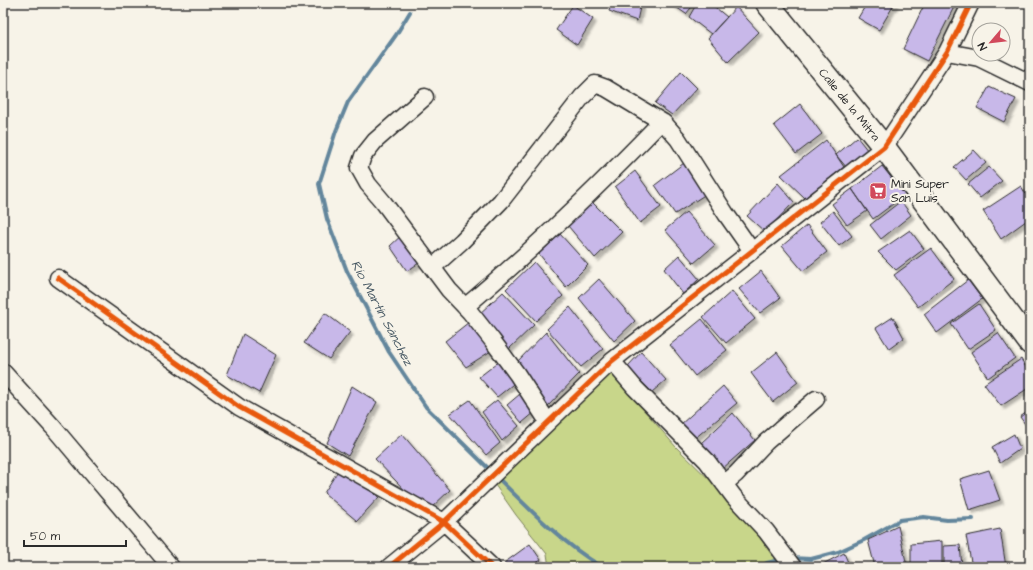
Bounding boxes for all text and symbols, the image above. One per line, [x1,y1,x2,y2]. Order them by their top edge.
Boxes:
north arrow [971,22,1011,62]
text: N [974,40,991,53]
street label: Calle de la Mitra [815,65,884,145]
place label: Mini Super San Luis [891,176,949,207]
supermarket icon: Mini Super San Luis [868,181,888,201]
water label: Río Martín Sánchez [347,257,418,370]
scale bar [24,522,126,548]
text: 50 m [30,528,61,545]

